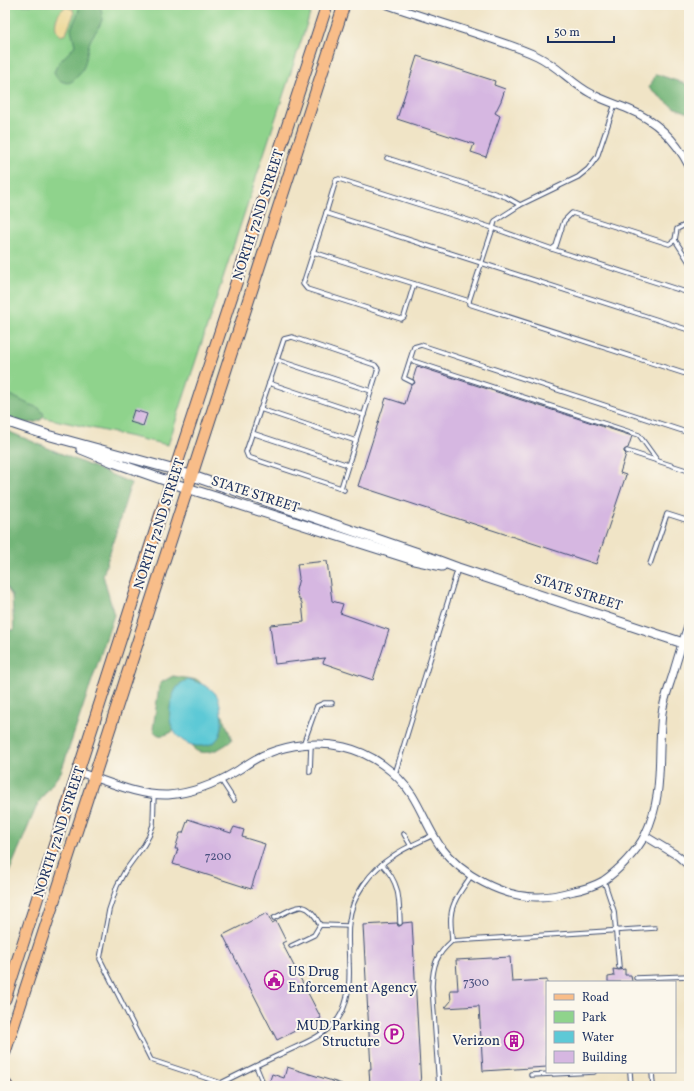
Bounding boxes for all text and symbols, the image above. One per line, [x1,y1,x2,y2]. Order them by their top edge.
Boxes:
scale bar [548,18,614,44]
text: 50 m [554,25,580,41]
street label: NORTH 72ND STREET [229,147,289,283]
street label: NORTH 72ND STREET [130,456,190,592]
street label: STATE STREET [209,472,301,518]
street label: STATE STREET [532,570,624,616]
street label: NORTH 72ND STREET [30,764,90,900]
house number: 7200 [205,849,231,865]
place label: US Drug Enforcement Agency [288,963,417,998]
public building icon: US Drug Enforcement Agency [263,969,285,991]
house number: 7300 [463,975,489,991]
legend [546,981,676,1073]
text: Road [582,990,609,1006]
text: Park [582,1010,607,1026]
place label: MUD Parking Structure [296,1017,380,1052]
parking icon: MUD Parking Structure [383,1023,405,1045]
building icon: Verizon [503,1030,525,1052]
text: Water [582,1030,614,1046]
place label: Verizon [452,1032,500,1051]
text: Building [582,1050,627,1066]

